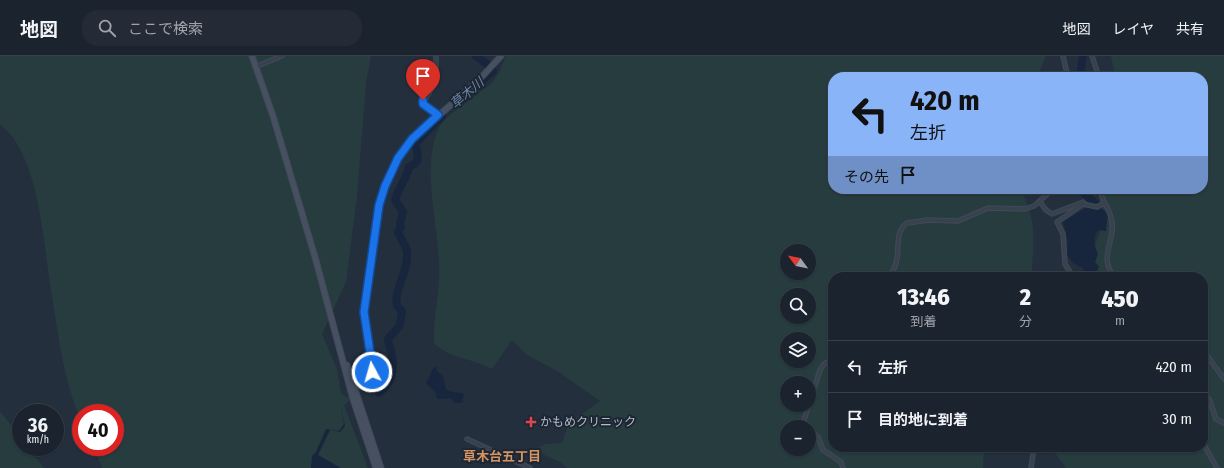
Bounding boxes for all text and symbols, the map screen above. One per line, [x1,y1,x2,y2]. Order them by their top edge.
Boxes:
search box [82,10,362,46]
icon: search [96,17,118,39]
text: 地図 [20,18,58,41]
text: ここで検索 [128,20,203,38]
text: 地図 [1062,21,1090,38]
text: レイヤ [1112,21,1154,38]
text: 共有 [1176,21,1204,38]
pin [406,59,440,100]
icon: arrive [412,65,434,87]
water label: 草木川 [447,73,488,111]
text: 420 m [910,84,980,117]
icon: left [844,88,896,140]
text: 左折 [910,122,946,144]
icon: arrive [897,164,919,186]
text: その先 [844,168,889,186]
north arrow [780,244,816,280]
map controls [780,244,816,456]
text: 13:46 [897,283,950,311]
text: 2 [1020,283,1031,311]
text: 450 [1101,285,1139,313]
button: search [780,288,816,324]
text: m [1115,313,1125,328]
text: 到着 [910,314,937,329]
text: 分 [1019,314,1032,329]
button: layers [780,332,816,368]
position arrow [351,351,393,393]
icon: left [844,356,866,378]
text: 420 m [1155,358,1192,376]
text: 左折 [878,359,908,377]
button: + [780,376,816,412]
speed limit sign: 40 [72,404,124,456]
icon: arrive [844,408,866,430]
text: 30 m [1162,410,1192,428]
text: 目的地に到着 [878,411,968,429]
text: 36 [28,413,48,437]
place label: かもめクリニック [540,415,636,429]
marker: かもめクリニック [525,416,537,428]
button: − [780,420,816,456]
text: km/h [27,434,49,446]
district label: 草木台五丁目 [463,449,541,464]

